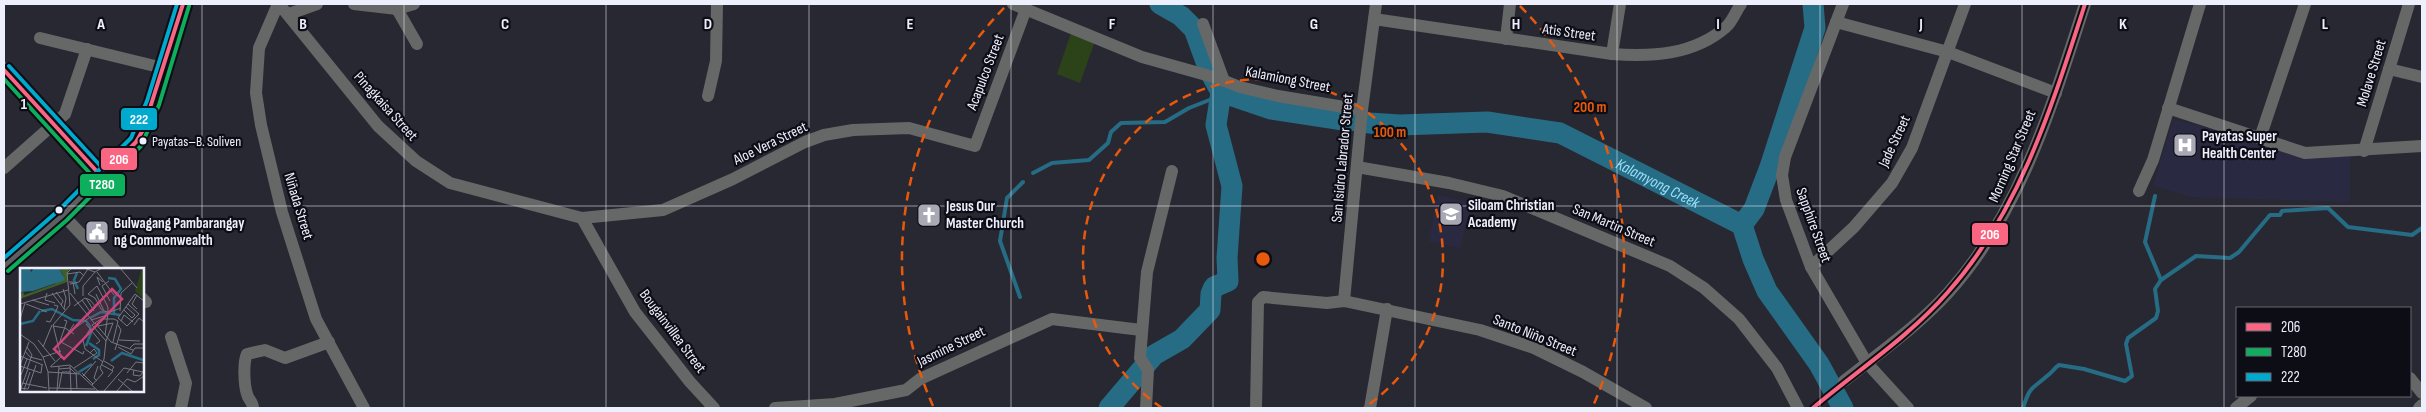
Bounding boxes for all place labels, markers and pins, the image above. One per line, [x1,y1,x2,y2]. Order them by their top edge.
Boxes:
place label: Payatas Super Health Center [2202,127,2277,163]
hospital icon: Payatas Super Health Center [2172,132,2198,158]
place label: Payatas–B. Soliven [152,133,241,150]
marker: Payatas–B. Soliven [138,136,148,146]
place label: Siloam Christian Academy [1467,196,1554,232]
place label: Jesus Our Master Church [945,197,1024,233]
school or university icon: Siloam Christian Academy [1438,201,1464,227]
church icon: Jesus Our Master Church [916,202,942,228]
unlabelled marker [54,205,64,215]
place label: Bulwagang Pambarangay ng Commonwealth [114,214,245,250]
public building icon: Bulwagang Pambarangay ng Commonwealth [84,219,110,245]
centre of rings [1254,250,1272,268]

